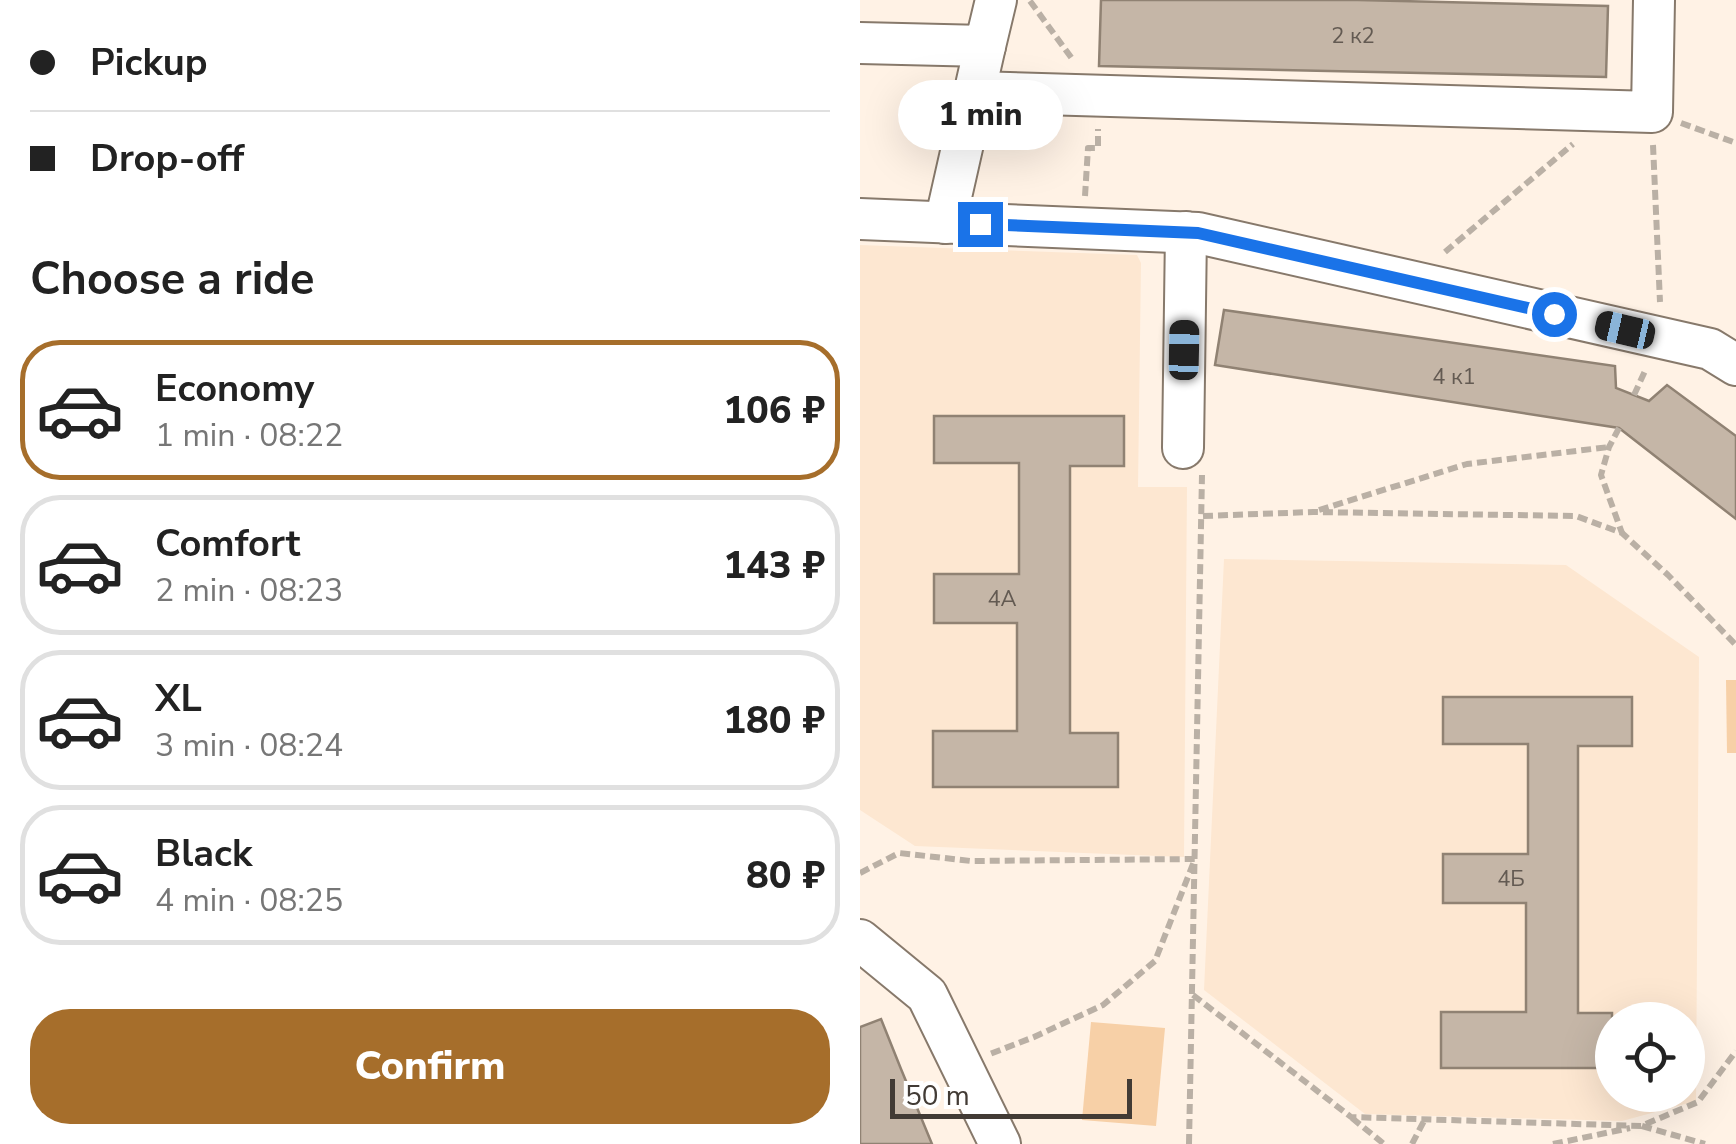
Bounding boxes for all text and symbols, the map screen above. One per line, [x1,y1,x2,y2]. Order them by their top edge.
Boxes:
house number: 2 к2 [1331,21,1375,51]
text: Pickup [90,37,208,88]
callout: 1 min [898,79,1062,149]
text: 1 min [938,93,1023,136]
text: Drop-off [90,133,244,184]
route end [958,202,1003,247]
text: Choose a ride [30,249,315,310]
route start [1532,292,1577,337]
car [1592,309,1658,351]
car [1168,320,1200,380]
house number: 4 к1 [1432,362,1476,392]
text: Economy [155,363,314,414]
icon: car [35,365,125,455]
text: 106 ₽ [723,385,825,436]
text: 1 min · 08:22 [155,414,343,457]
text: Comfort [155,518,300,569]
icon: car [35,520,125,610]
text: 143 ₽ [723,540,825,591]
text: 2 min · 08:23 [155,569,343,612]
house number: 4А [987,584,1017,614]
text: XL [155,673,202,724]
icon: car [35,675,125,765]
text: 180 ₽ [723,695,825,746]
text: 3 min · 08:24 [155,724,343,767]
text: Black [155,828,252,879]
icon: car [35,830,125,920]
text: 80 ₽ [746,850,825,901]
house number: 4Б [1497,864,1525,894]
text: 4 min · 08:25 [155,879,343,922]
map controls [1595,1002,1705,1112]
button: locate [1595,1002,1705,1112]
button: Confirm [30,1009,830,1124]
scale bar [890,1074,1132,1118]
text: 50 m [905,1077,970,1115]

